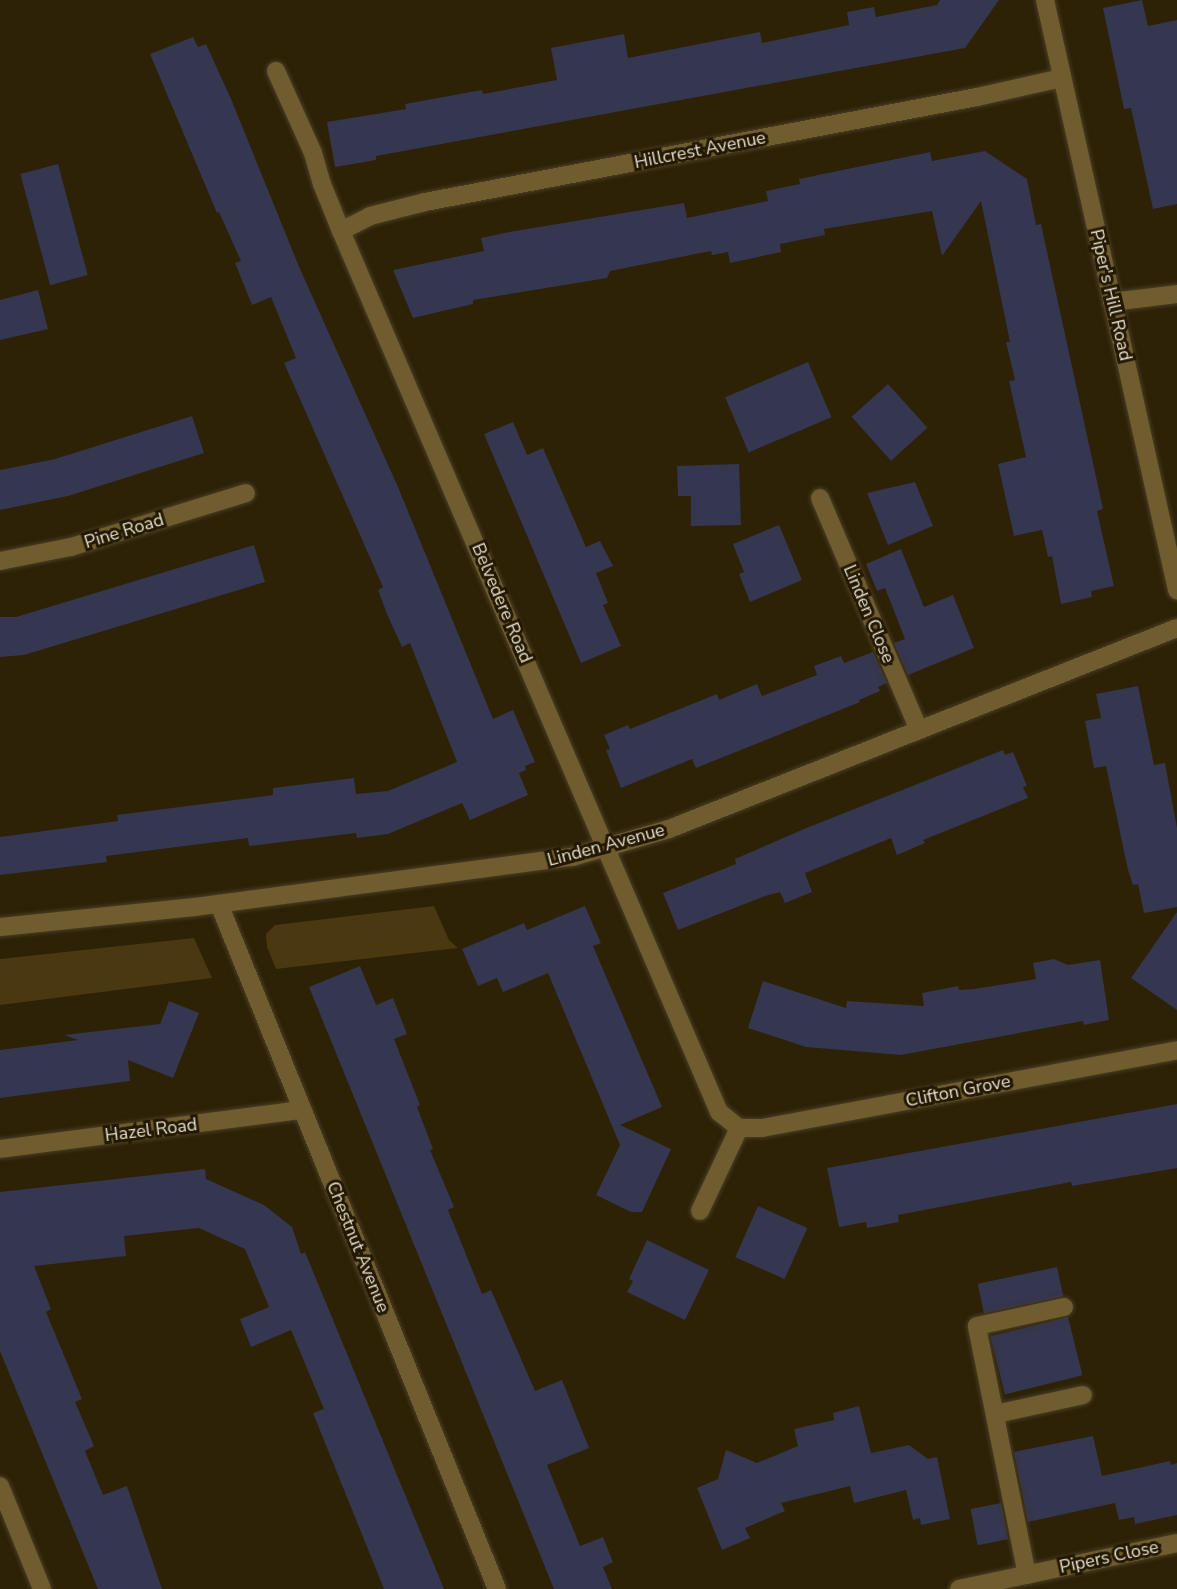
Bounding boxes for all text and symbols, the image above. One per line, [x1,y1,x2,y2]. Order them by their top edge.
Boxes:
street label: Hillcrest Avenue [632,127,768,173]
street label: Piper's Hill Road [1085,227,1137,363]
street label: Pine Road [82,509,166,553]
street label: Belvedere Road [467,540,537,666]
street label: Linden Close [839,562,899,666]
street label: Linden Avenue [545,819,667,871]
street label: Clifton Grove [904,1070,1012,1112]
street label: Hazel Road [104,1114,198,1146]
street label: Chestnut Avenue [322,1178,394,1316]
street label: Pipers Close [1057,1536,1161,1578]

